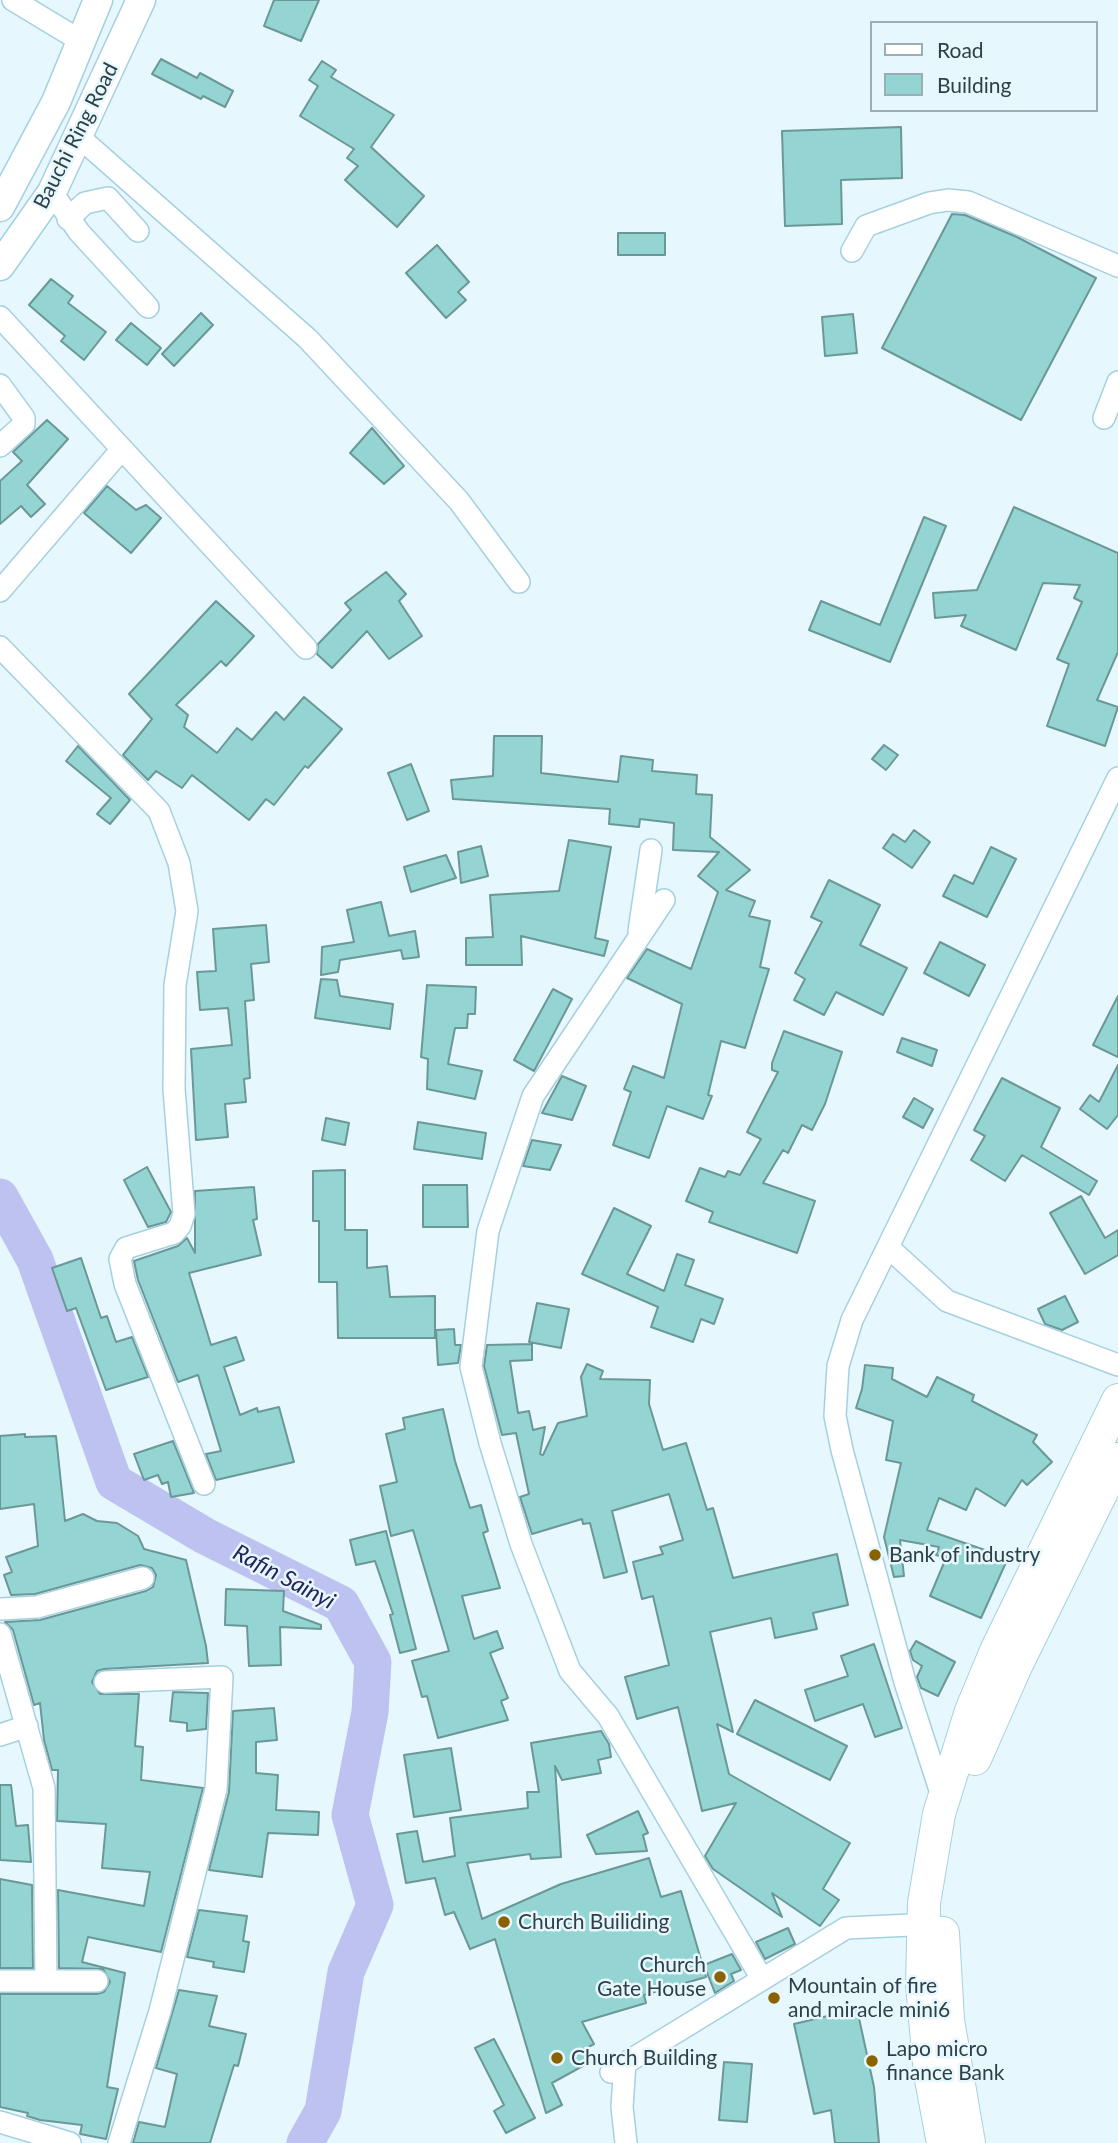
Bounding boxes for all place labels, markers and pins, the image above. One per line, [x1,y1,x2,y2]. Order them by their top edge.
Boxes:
place label: Bank of industry [889,1542,1040,1568]
marker: Bank of industry [867,1547,883,1563]
place label: Church Builiding [518,1909,669,1935]
marker: Church Builiding [496,1914,512,1930]
place label: Church Gate House [597,1952,706,2002]
marker: Church Gate House [712,1969,728,1985]
place label: Mountain of fire and miracle mini6 [788,1973,950,2023]
marker: Mountain of fire and miracle mini6 [766,1990,782,2006]
place label: Lapo micro finance Bank [886,2036,1004,2086]
place label: Church Building [571,2045,717,2071]
marker: Church Building [549,2050,565,2066]
marker: Lapo micro finance Bank [864,2053,880,2069]

